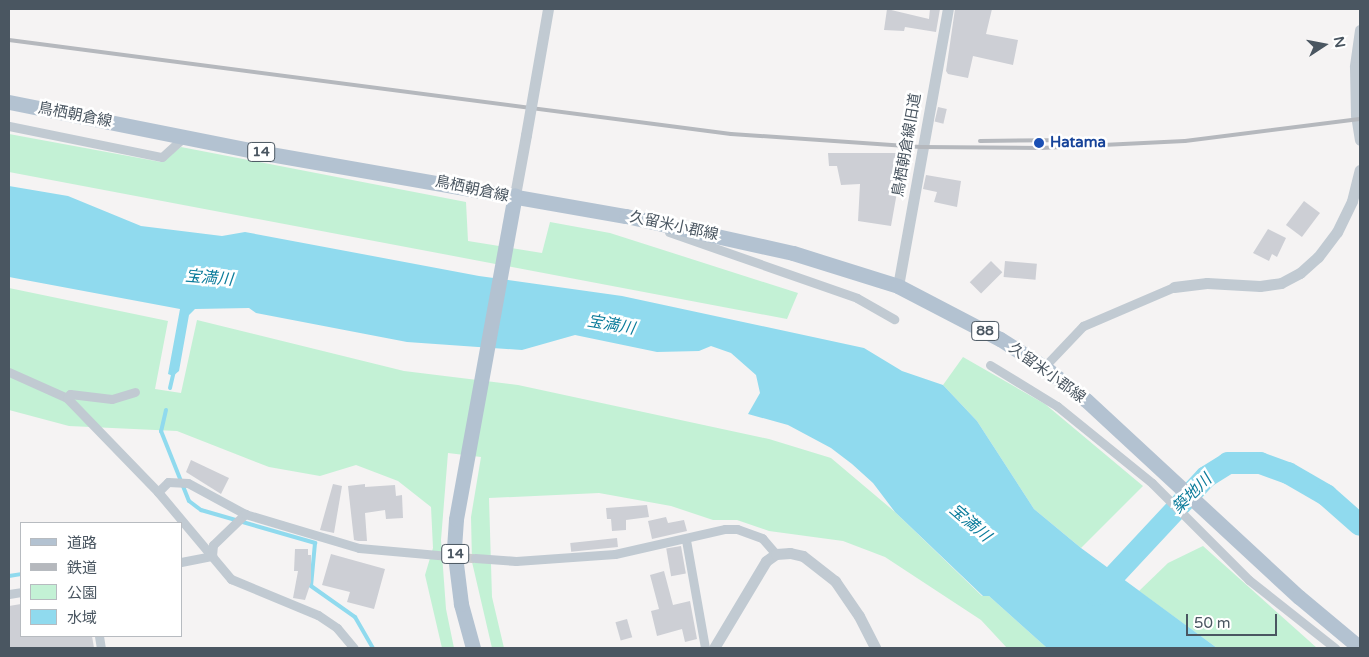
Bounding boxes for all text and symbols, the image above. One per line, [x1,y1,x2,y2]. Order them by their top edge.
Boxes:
north arrow [1299,20,1349,70]
text: N [1330,35,1349,49]
street label: 鳥栖朝倉線旧道 [889,92,925,198]
street label: 鳥栖朝倉線 [36,99,114,131]
place label: Hatama [1050,134,1106,152]
marker: Hatama [1032,136,1046,150]
road number: 14 [246,140,276,163]
street label: 鳥栖朝倉線 [433,172,511,206]
street label: 久留米小郡線 [628,208,720,244]
water label: 宝満川 [184,266,234,290]
water label: 宝満川 [586,311,636,339]
road number: 88 [970,320,1000,342]
street label: 久留米小郡線 [1005,339,1089,407]
water label: 築地川 [1168,470,1216,518]
water label: 宝満川 [946,500,994,546]
legend [20,522,182,637]
text: 道路 [67,534,97,552]
road number: 14 [440,542,470,566]
text: 鉄道 [67,559,97,577]
text: 公園 [67,584,97,602]
scale bar [1189,604,1280,636]
text: 水域 [67,609,97,627]
text: 50 m [1194,614,1231,632]

